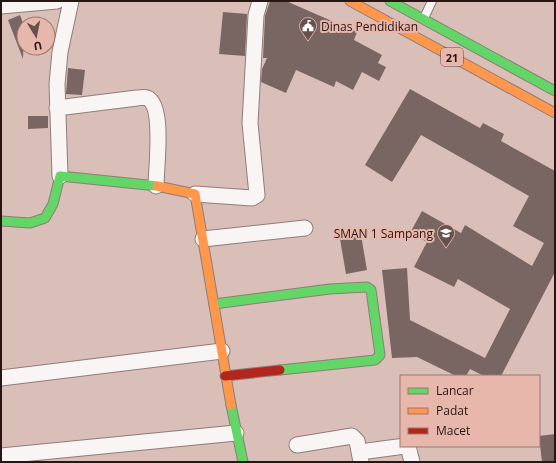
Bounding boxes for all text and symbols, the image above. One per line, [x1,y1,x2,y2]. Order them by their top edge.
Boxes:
north arrow [16,16,56,56]
public building icon: Dinas Pendidikan [298,16,318,41]
place label: Dinas Pendidikan [321,18,418,35]
text: U [32,38,43,54]
road number: 21 [441,48,463,66]
school or university icon: SMAN 1 Sampang [436,223,456,248]
place label: SMAN 1 Sampang [334,225,433,242]
legend [400,375,540,447]
text: Lancar [436,382,474,399]
text: Padat [436,402,468,419]
text: Macet [436,422,470,439]

